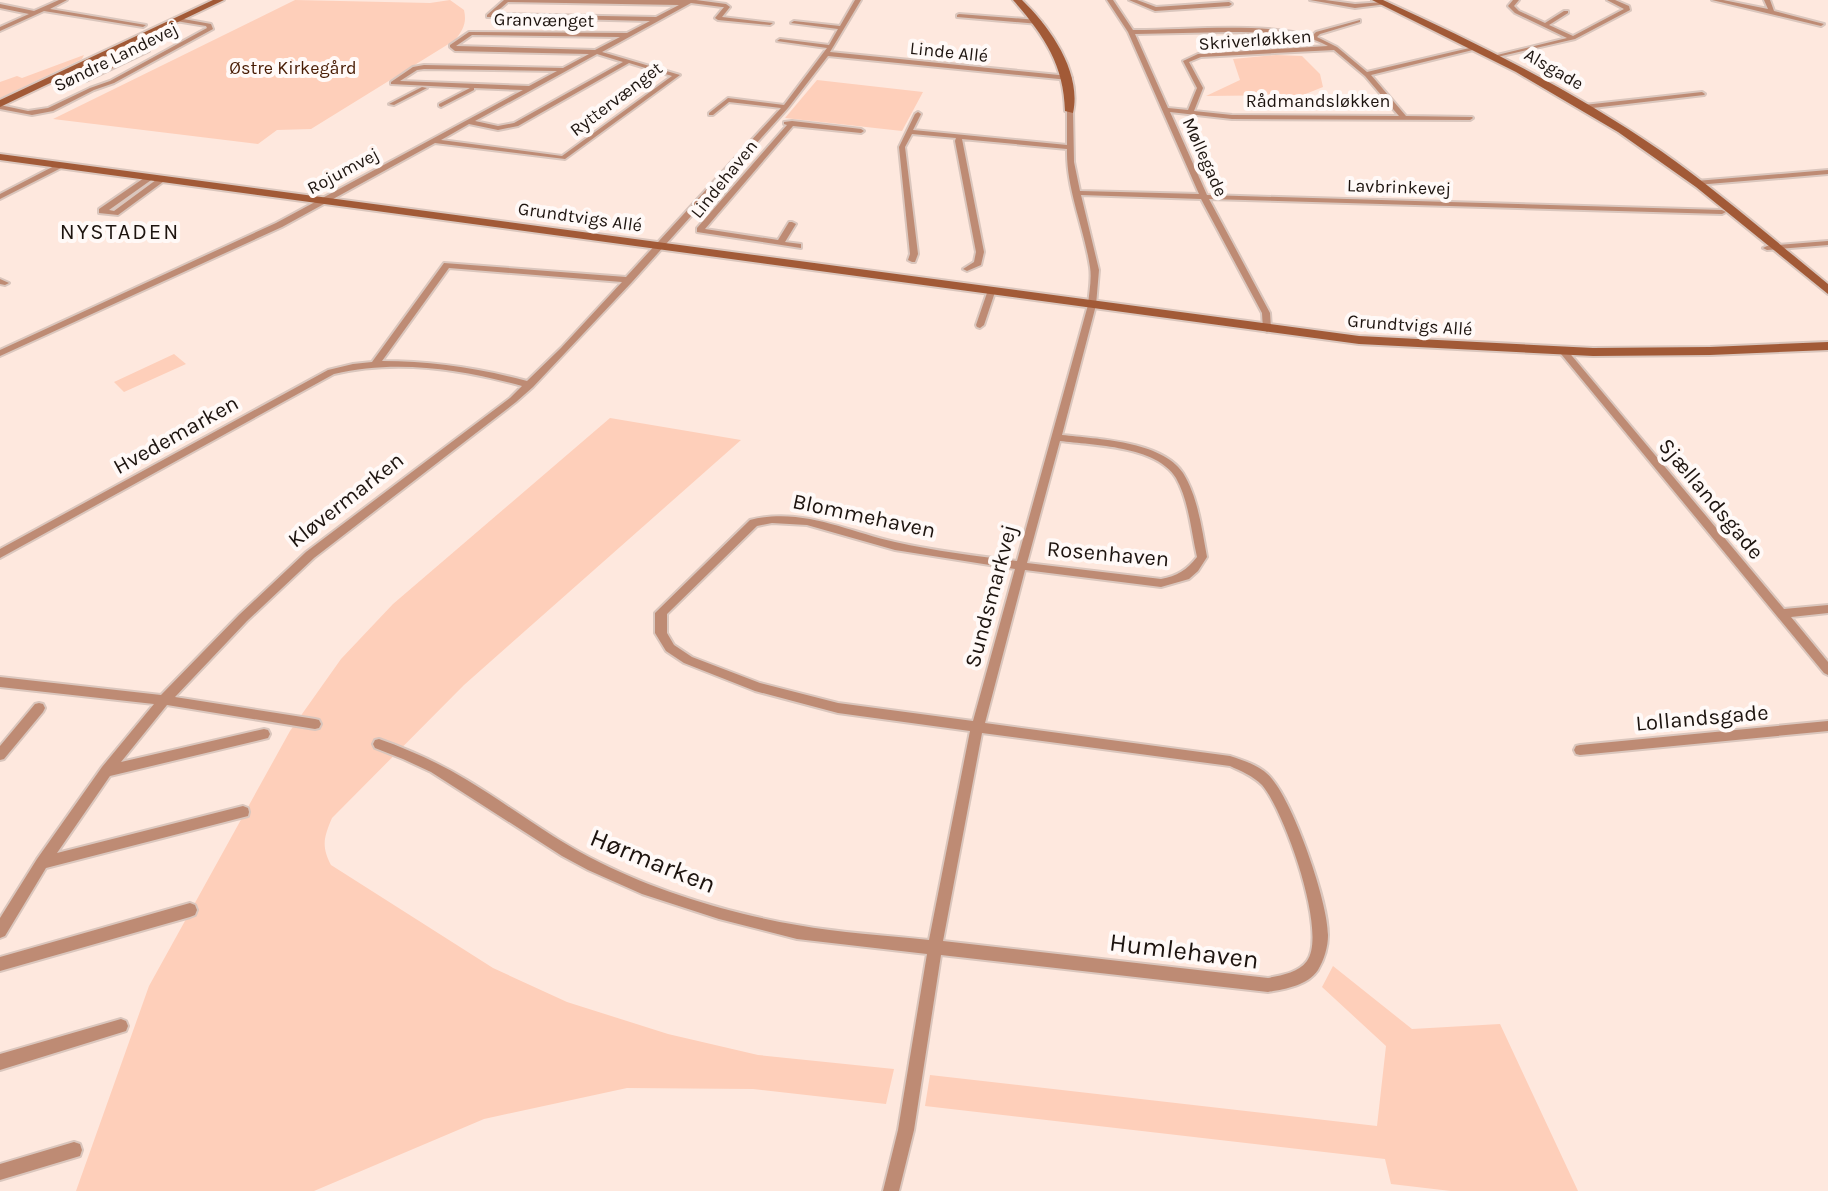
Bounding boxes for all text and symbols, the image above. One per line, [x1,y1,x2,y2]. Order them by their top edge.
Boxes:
street label: Granvænget [494,8,595,32]
street label: Søndre Landevej [50,17,182,97]
street label: Skriverløkken [1198,25,1312,55]
street label: Linde Allé [909,37,989,67]
street label: Alsgade [1520,43,1588,95]
park label: Østre Kirkegård [229,57,357,79]
street label: Ryttervænget [565,57,667,141]
street label: Rådmandsløkken [1246,90,1390,112]
street label: Møllegade [1178,114,1232,200]
street label: Lindehaven [686,135,762,223]
street label: Rojumvej [303,143,383,199]
street label: Lavbrinkevej [1347,174,1451,200]
street label: Grundtvigs Allé [516,197,644,237]
district label: NYSTADEN [60,219,180,245]
street label: Grundtvigs Allé [1347,310,1473,340]
street label: Hvedemarken [109,390,243,480]
street label: Sjællandsgade [1653,433,1769,565]
street label: Kløvermarken [283,447,409,553]
street label: Blommehaven [790,488,938,544]
street label: Sundsmarkvej [959,522,1023,670]
street label: Rosenhaven [1046,536,1170,572]
street label: Lollandsgade [1634,699,1770,737]
street label: Hørmarken [586,822,720,900]
street label: Humlehaven [1108,926,1260,976]

